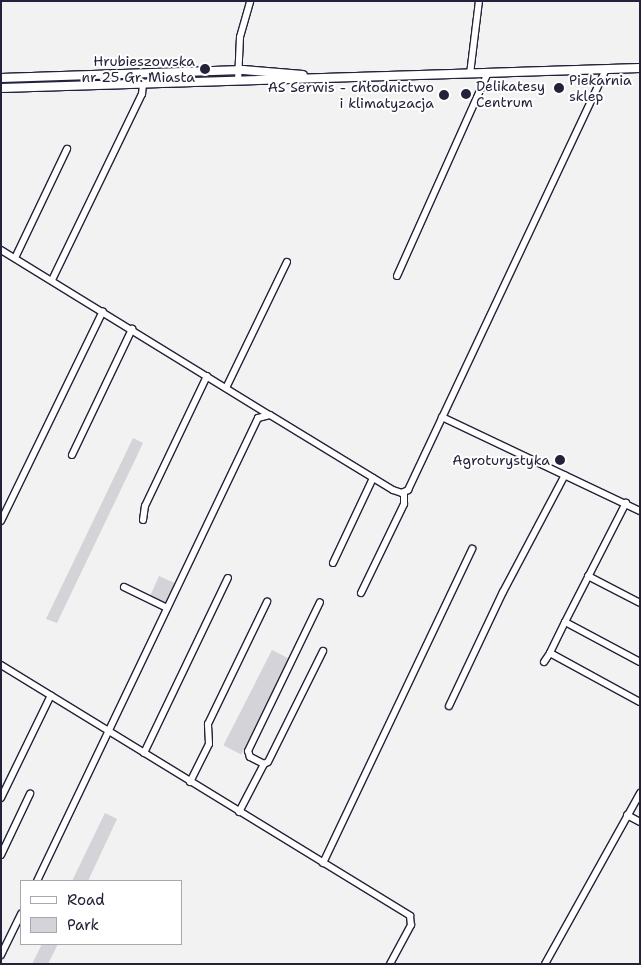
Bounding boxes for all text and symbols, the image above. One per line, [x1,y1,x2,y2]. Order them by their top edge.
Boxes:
place label: Hrubieszowska nr 25 Gr. Miasta [82,53,195,85]
marker: Hrubieszowska nr 25 Gr. Miasta [199,63,211,75]
place label: Piekarnia sklep [569,72,632,104]
place label: Delikatesy Centrum [476,78,545,110]
place label: AS Serwis - chłodnictwo i klimatyzacja [268,79,434,111]
marker: Piekarnia sklep [553,82,565,94]
marker: Delikatesy Centrum [460,88,472,100]
marker: AS Serwis - chłodnictwo i klimatyzacja [438,89,450,101]
place label: Agroturystyka [452,452,550,468]
marker: Agroturystyka [554,454,566,466]
legend [20,880,182,945]
text: Road [67,890,105,910]
text: Park [67,915,99,935]

